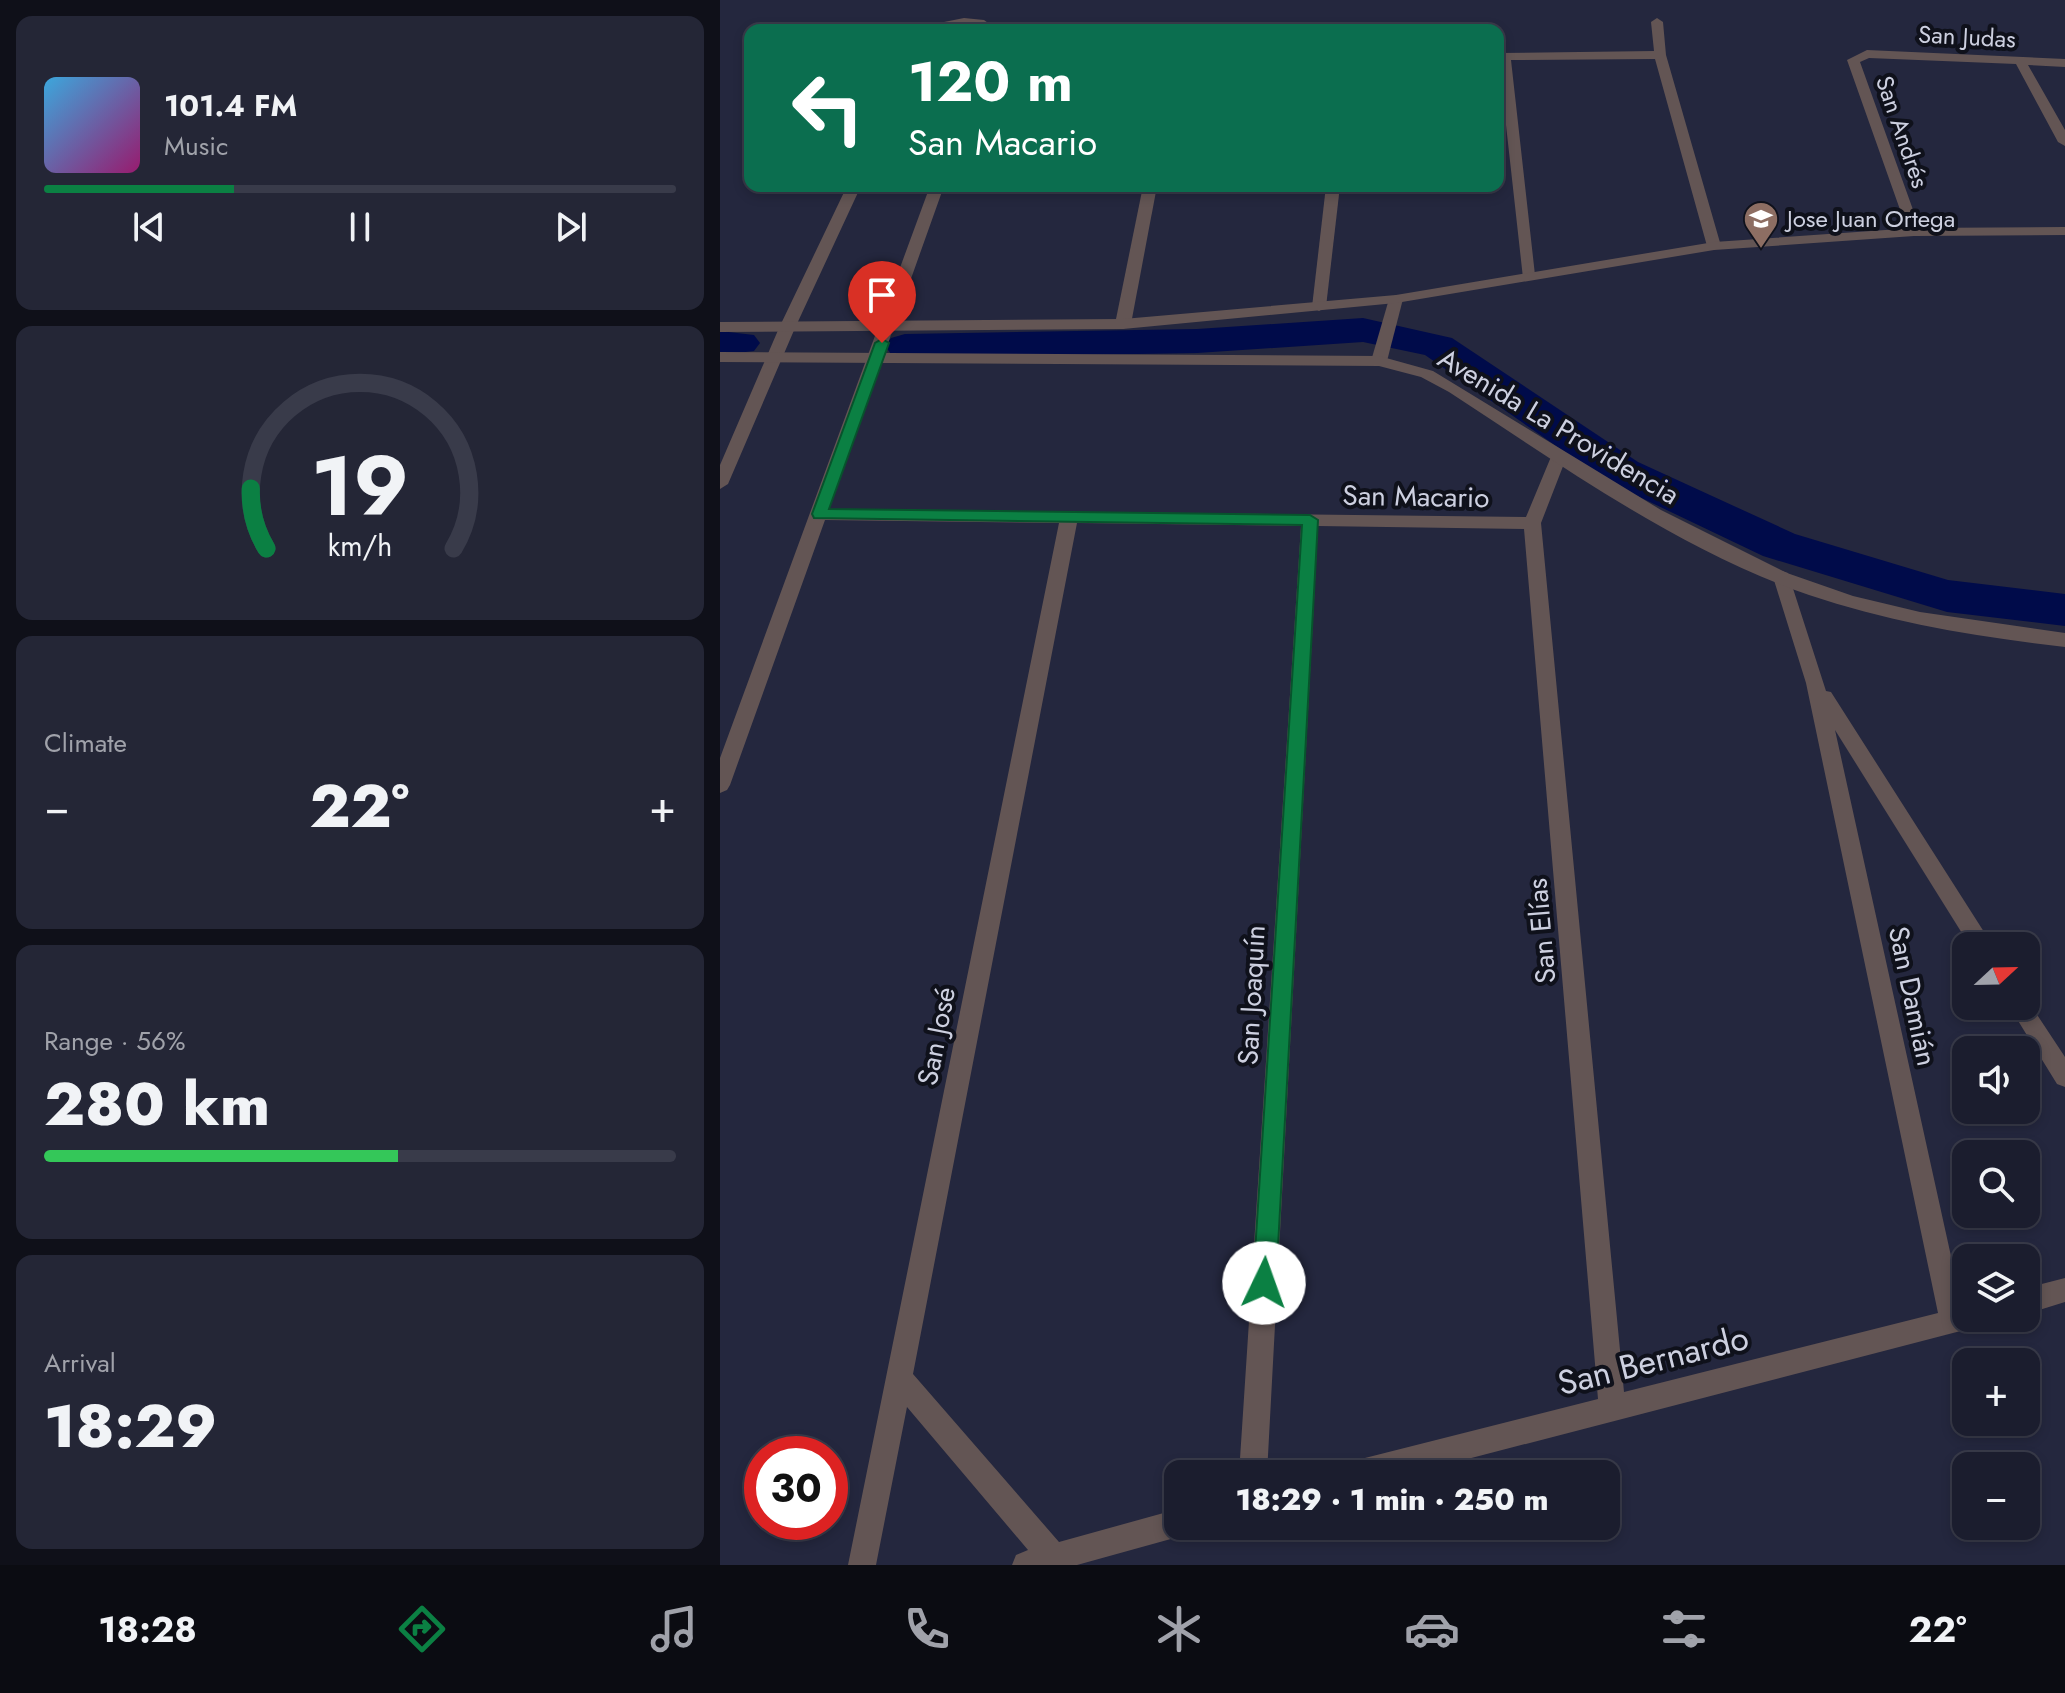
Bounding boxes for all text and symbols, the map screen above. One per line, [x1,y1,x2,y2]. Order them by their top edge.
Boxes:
street label: San Judas [1917,16,2017,57]
text: 120 m [908,41,1073,122]
icon: left [776,56,880,160]
street label: San Andrés [1867,71,1938,193]
text: 101.4 FM [164,84,297,127]
text: San Macario [908,116,1097,168]
text: Music [164,127,228,165]
school or university icon: Jose Juan Ortega [1742,200,1780,250]
place label: Jose Juan Ortega [1784,201,1955,236]
icon: previous [127,205,171,249]
icon: pause [338,205,382,249]
icon: next [549,205,593,249]
pin [848,261,916,343]
icon: arrive [860,273,904,317]
street label: Avenida La Providencia [1430,338,1687,515]
text: 19 [311,425,409,545]
street label: San Macario [1342,475,1490,518]
text: km/h [328,525,392,567]
text: Climate [44,724,127,762]
text: 22° [309,763,409,850]
text: − [44,775,70,839]
text: + [649,775,676,839]
street label: San Elías [1516,876,1567,985]
street label: San Damián [1878,922,1947,1070]
street label: San Joaquín [1227,924,1276,1066]
north arrow [1952,932,2040,1020]
map controls [1952,932,2040,1540]
street label: San José [907,983,966,1089]
text: Range · 56% [44,1022,186,1060]
button: sound [1952,1036,2040,1124]
text: 280 km [44,1061,270,1148]
button: search [1952,1140,2040,1228]
position arrow [1222,1241,1306,1325]
button: layers [1952,1244,2040,1332]
street label: San Bernardo [1553,1313,1754,1408]
text: Arrival [44,1344,116,1382]
button: + [1952,1348,2040,1436]
text: 18:29 [44,1383,217,1470]
speed limit sign: 30 [744,1436,848,1540]
button: − [1952,1452,2040,1540]
text: 18:29 · 1 min · 250 m [1235,1478,1549,1521]
icon: directions [394,1601,450,1657]
icon: music [646,1601,702,1657]
icon: phone [899,1601,955,1657]
icon: climate [1151,1601,1207,1657]
icon: car [1404,1601,1460,1657]
icon: filters [1656,1601,1712,1657]
text: 18:28 [98,1603,197,1655]
text: 22° [1909,1603,1967,1655]

